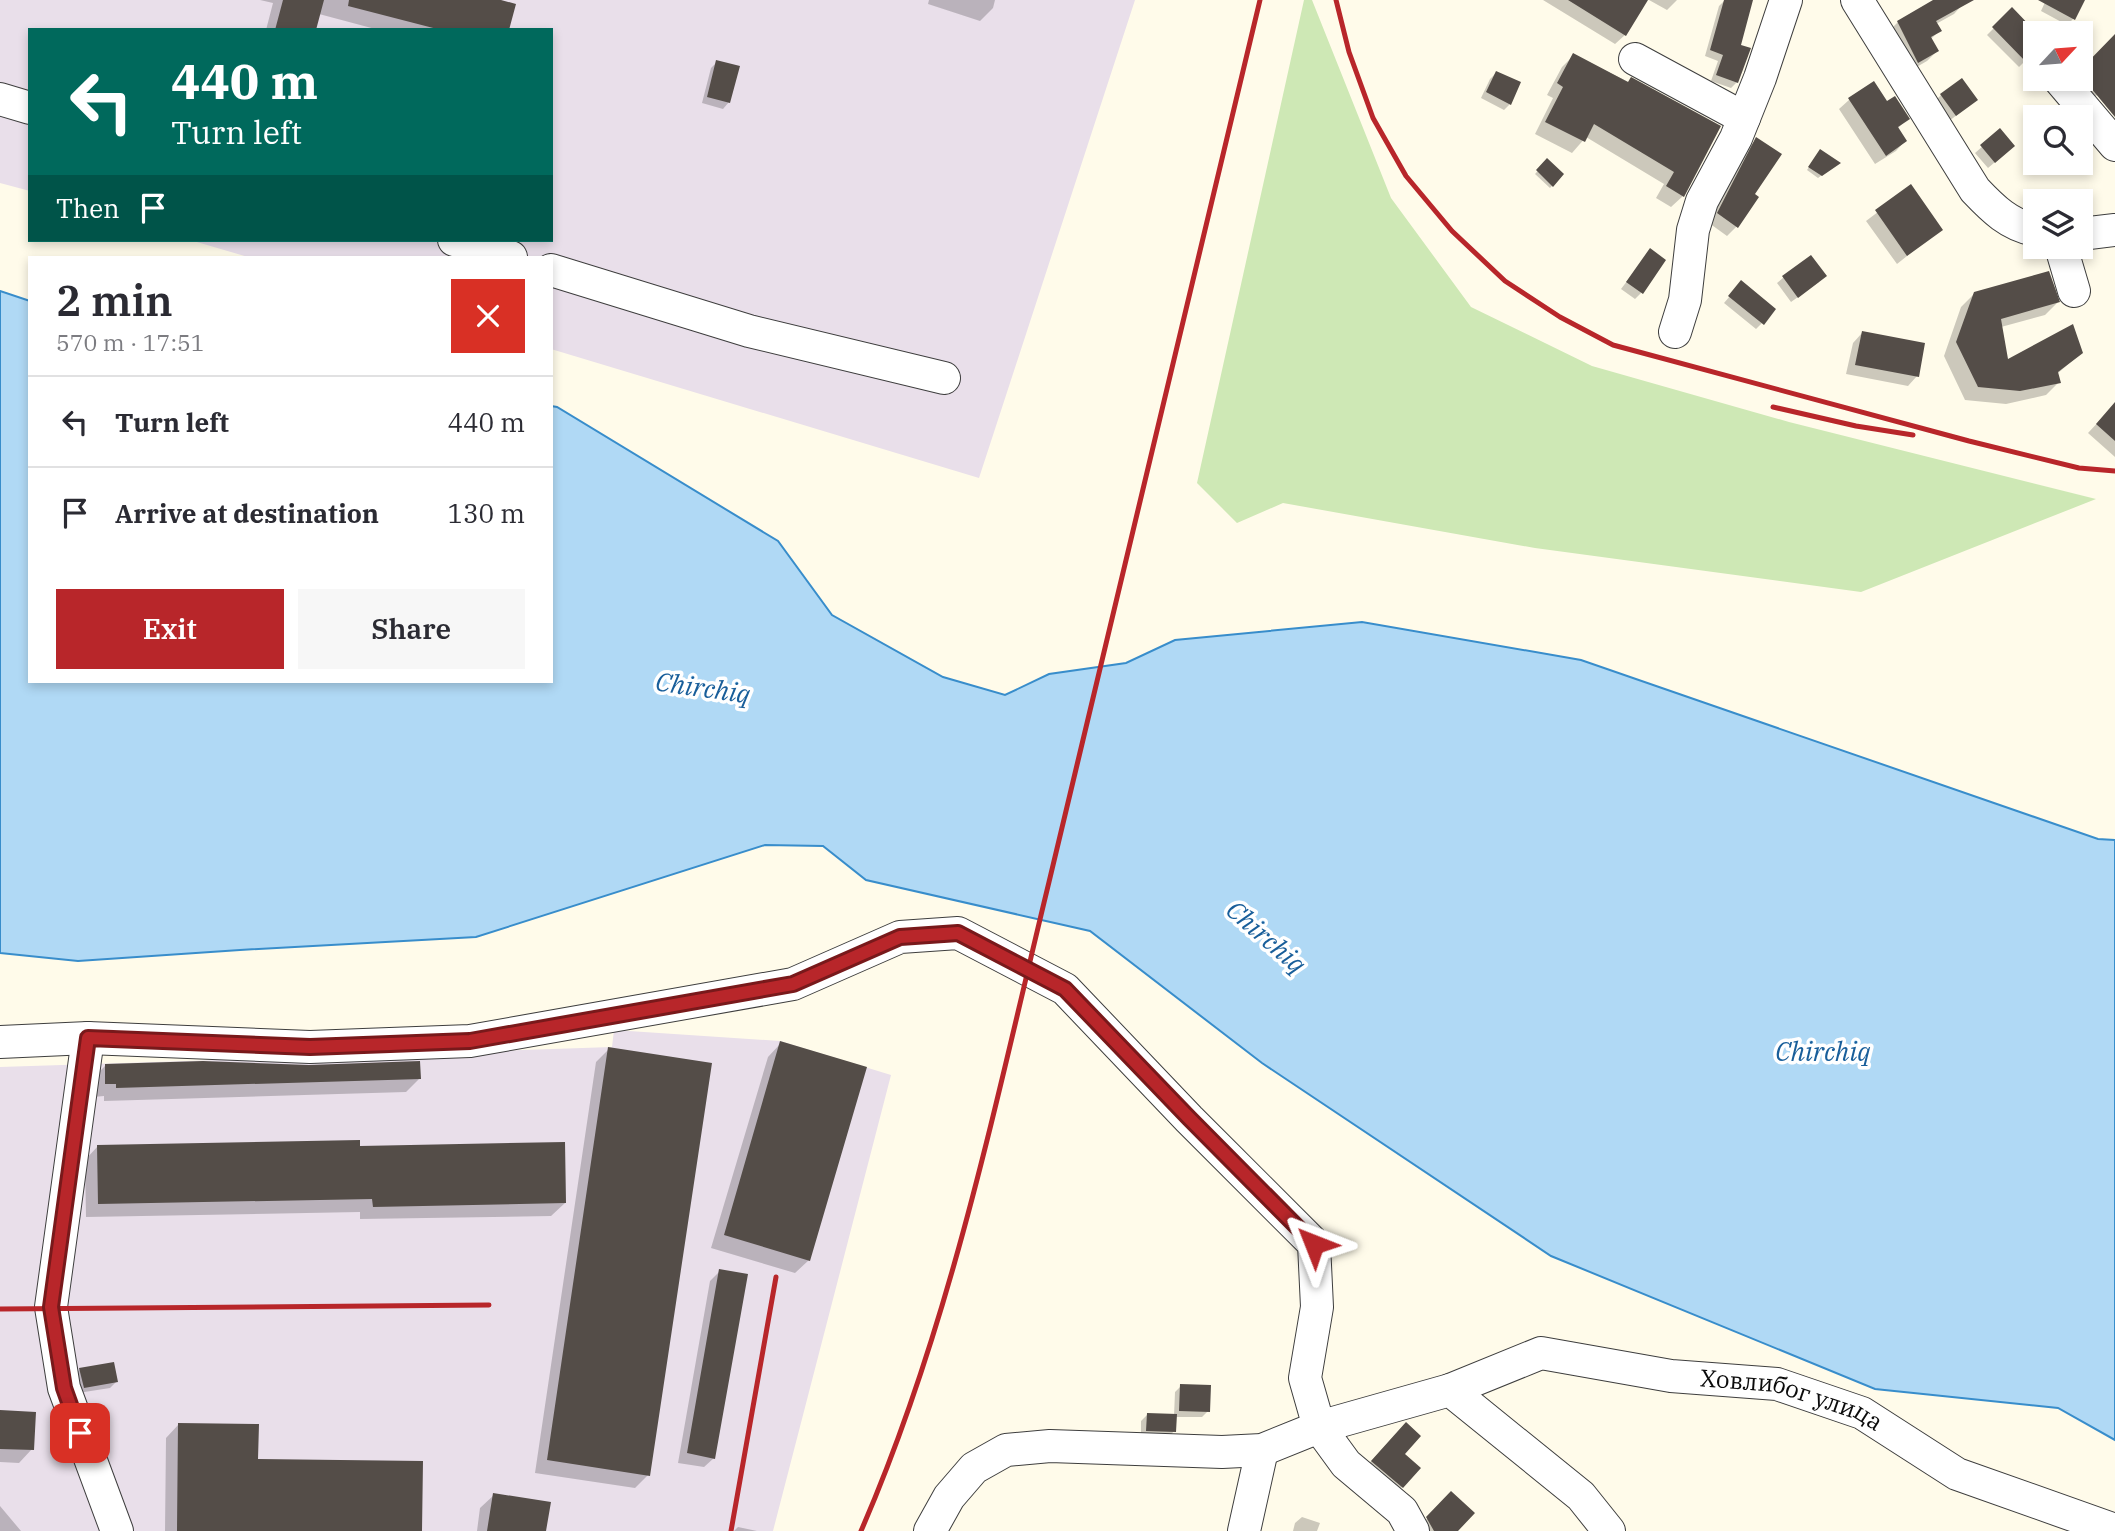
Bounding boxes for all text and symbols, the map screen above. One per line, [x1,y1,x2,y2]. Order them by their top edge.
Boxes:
north arrow [2023,21,2093,91]
map controls [2023,21,2093,259]
text: 440 m [171,49,318,112]
icon: left [56,56,147,147]
button: search [2023,105,2093,175]
text: Turn left [171,111,302,153]
icon: arrive [134,189,172,227]
button: layers [2023,189,2093,259]
text: Then [56,191,120,225]
text: 2 min [56,273,173,328]
button: close [451,279,525,353]
text: 570 m · 17:51 [56,327,205,357]
icon: left [56,403,94,441]
text: Turn left [115,405,229,439]
text: 440 m [447,405,525,439]
icon: arrive [56,494,94,532]
text: Arrive at destination [115,496,379,530]
text: 130 m [447,496,525,530]
button: Exit [56,589,284,669]
button: Share [298,589,525,669]
water label: Chirchiq [654,664,753,710]
water label: Chirchiq [1220,892,1314,980]
water label: Chirchiq [1775,1034,1871,1068]
position arrow [1277,1207,1351,1281]
street label: Ховлибог улица [1699,1361,1890,1437]
pin [50,1403,110,1463]
icon: arrive [61,1414,99,1452]

